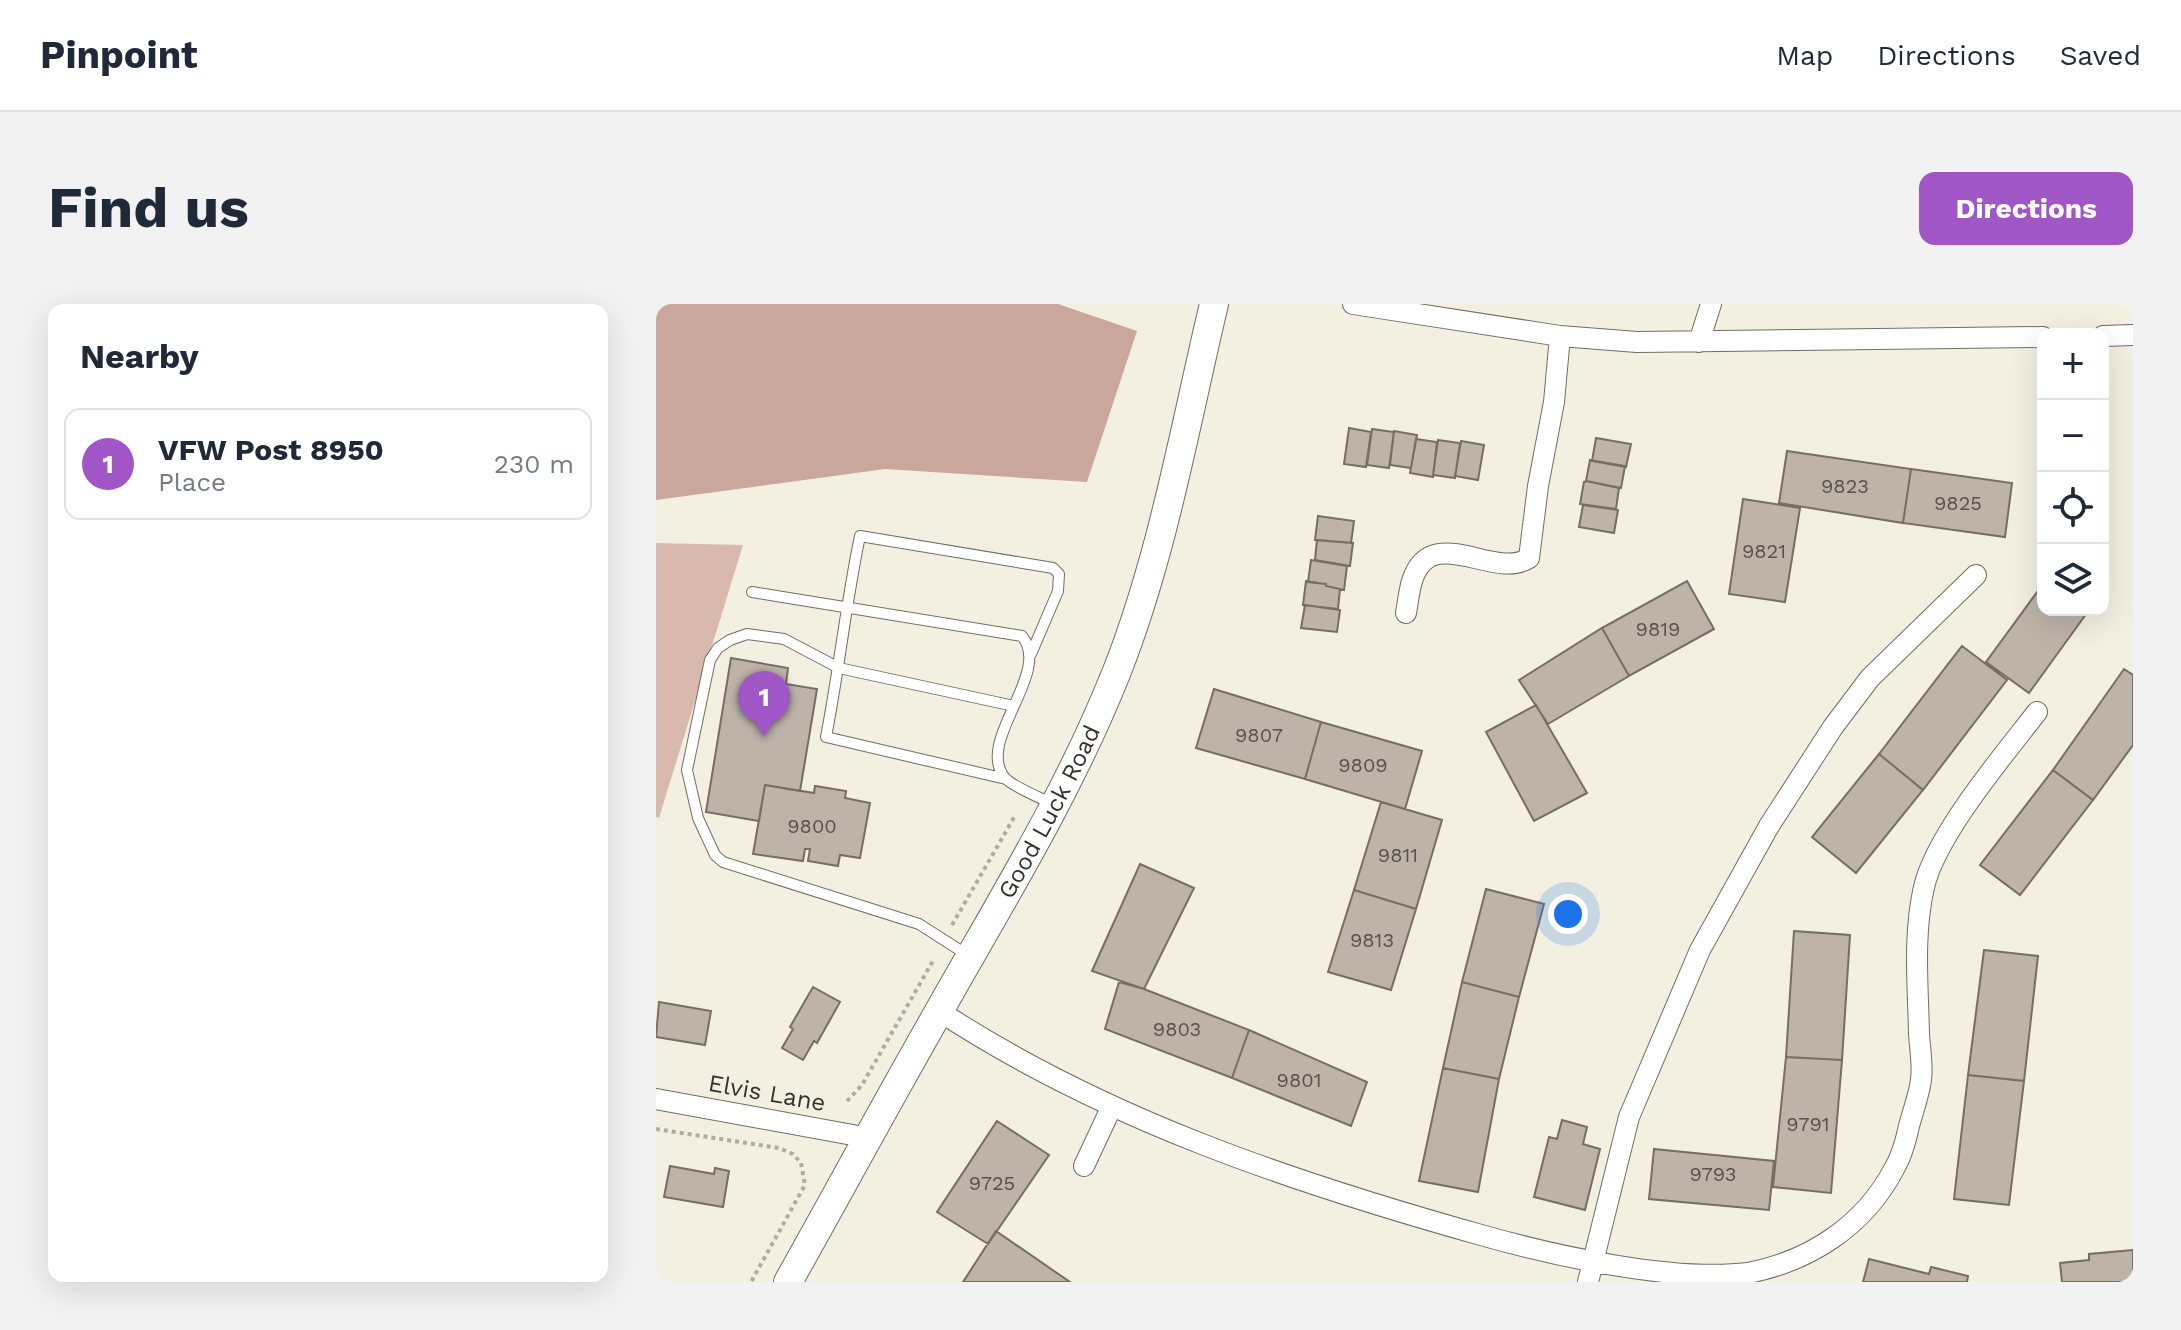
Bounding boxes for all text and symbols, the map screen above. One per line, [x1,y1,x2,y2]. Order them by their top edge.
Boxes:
text: Pinpoint [40,33,198,77]
text: Map [1776,39,1833,72]
text: Directions [1877,39,2016,72]
text: Saved [2060,39,2141,72]
button: Directions [1919,172,2133,245]
text: Find us [48,175,249,241]
map controls [2037,328,2109,616]
button: + [2037,328,2109,400]
text: Nearby [80,336,199,376]
button: − [2037,400,2109,472]
text: VFW Post 8950 [158,432,384,467]
text: 1 [102,449,114,479]
text: 230 m [494,449,574,479]
text: Place [158,467,226,497]
button: locate [2037,472,2109,544]
house number: 9823 [1821,474,1869,498]
house number: 9825 [1934,491,1982,515]
house number: 9821 [1742,539,1786,563]
button: layers [2037,544,2109,616]
house number: 9819 [1636,617,1680,641]
pin: 1 [738,671,790,737]
street label: Good Luck Road [992,721,1106,903]
house number: 9807 [1235,723,1283,747]
house number: 9809 [1338,753,1388,777]
house number: 9800 [787,814,837,838]
house number: 9811 [1378,843,1418,867]
your location [1548,894,1588,934]
house number: 9813 [1350,928,1394,952]
house number: 9803 [1153,1017,1201,1041]
house number: 9801 [1277,1068,1321,1092]
street label: Elvis Lane [706,1069,828,1117]
house number: 9791 [1786,1112,1830,1136]
house number: 9793 [1690,1162,1736,1186]
house number: 9725 [969,1171,1015,1195]

